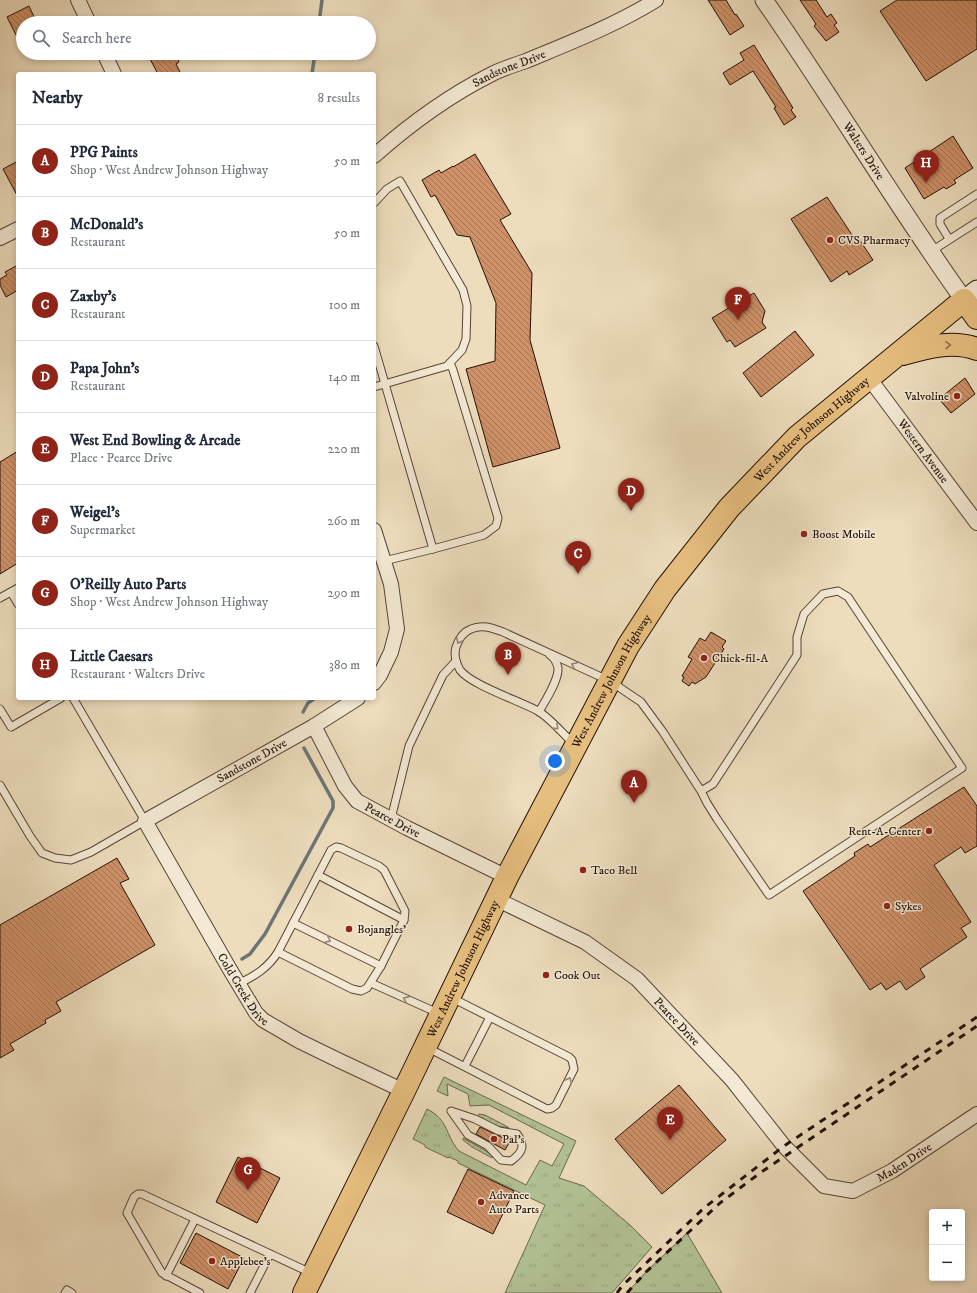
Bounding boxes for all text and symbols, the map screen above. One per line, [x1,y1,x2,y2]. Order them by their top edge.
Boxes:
search box [16,16,376,60]
icon: search [30,27,52,49]
text: Search here [62,29,131,48]
street label: Sandstone Drive [470,46,548,90]
text: Nearby [32,87,82,109]
text: 8 results [318,90,360,106]
street label: Walters Drive [839,118,888,183]
text: PPG Paints [70,143,138,162]
pin: H [913,150,939,183]
text: A [41,153,49,169]
text: 50 m [334,153,360,169]
text: Shop · West Andrew Johnson Highway [70,162,268,178]
text: McDonald's [70,215,143,234]
text: B [41,225,49,241]
text: 50 m [334,225,360,241]
place label: CVS Pharmacy [838,233,911,248]
text: Restaurant [70,234,126,250]
marker: CVS Pharmacy [825,235,835,245]
text: Zaxby's [70,287,116,306]
pin: F [725,287,751,320]
text: C [41,297,49,313]
text: 100 m [329,297,360,313]
text: Restaurant [70,306,126,322]
one-way arrow [945,341,951,349]
text: Papa John's [70,359,139,378]
text: D [40,369,50,385]
text: 140 m [328,369,360,385]
street label: West Andrew Johnson Highway [750,373,872,486]
text: Restaurant [70,378,126,394]
place label: Valvoline [904,389,949,404]
marker: Valvoline [952,391,962,401]
street label: Western Avenue [894,415,952,486]
text: West End Bowling & Arcade [70,431,241,450]
text: E [40,441,50,457]
text: 220 m [328,441,360,457]
text: Place · Pearce Drive [70,450,172,466]
pin: D [618,478,644,511]
text: Weigel's [70,503,120,522]
text: F [41,513,49,529]
text: 260 m [327,513,360,529]
text: Supermarket [70,522,136,538]
place label: Boost Mobile [812,527,876,542]
marker: Boost Mobile [799,529,809,539]
pin: C [565,541,591,574]
text: O'Reilly Auto Parts [70,575,186,594]
text: G [40,585,50,601]
text: 290 m [328,585,360,601]
text: Shop · West Andrew Johnson Highway [70,594,268,610]
street label: West Andrew Johnson Highway [568,611,654,751]
one-way arrow [456,637,464,644]
pin: B [495,642,521,675]
text: Little Caesars [70,647,153,666]
place label: Chick-fil-A [712,651,769,666]
marker: Chick-fil-A [699,653,709,663]
text: H [40,657,50,673]
text: 380 m [329,657,360,673]
one-way arrow [571,661,578,669]
text: Restaurant · Walters Drive [70,666,205,682]
one-way arrow [551,723,559,730]
street label: Sandstone Drive [214,736,290,786]
your location [545,751,565,771]
pin: A [621,770,647,803]
street label: Pearce Drive [362,799,423,841]
place label: Rent-A-Center [848,824,922,839]
marker: Rent-A-Center [924,826,934,836]
place label: Taco Bell [591,863,638,878]
marker: Taco Bell [578,865,588,875]
street label: West Andrew Johnson Highway [423,897,502,1041]
place label: Sykes [895,899,922,914]
marker: Sykes [882,901,892,911]
place label: Bojangles' [357,922,406,937]
marker: Bojangles' [344,924,354,934]
one-way arrow [324,935,332,943]
street label: Cold Creek Drive [214,950,271,1029]
place label: Cook Out [554,968,600,983]
marker: Cook Out [541,970,551,980]
street label: Pearce Drive [651,994,703,1049]
one-way arrow [402,996,410,1004]
one-way arrow [564,1076,572,1084]
pin: E [657,1107,683,1140]
place label: Pal's [502,1132,525,1147]
marker: Pal's [489,1134,499,1144]
street label: Maden Drive [874,1139,935,1185]
pin: G [235,1157,261,1190]
place label: Advance Auto Parts [489,1188,539,1217]
marker: Advance Auto Parts [476,1197,486,1207]
map controls [929,1209,965,1281]
button: + [929,1209,965,1245]
button: − [929,1245,965,1281]
place label: Applebee's [220,1254,271,1269]
marker: Applebee's [207,1256,217,1266]

